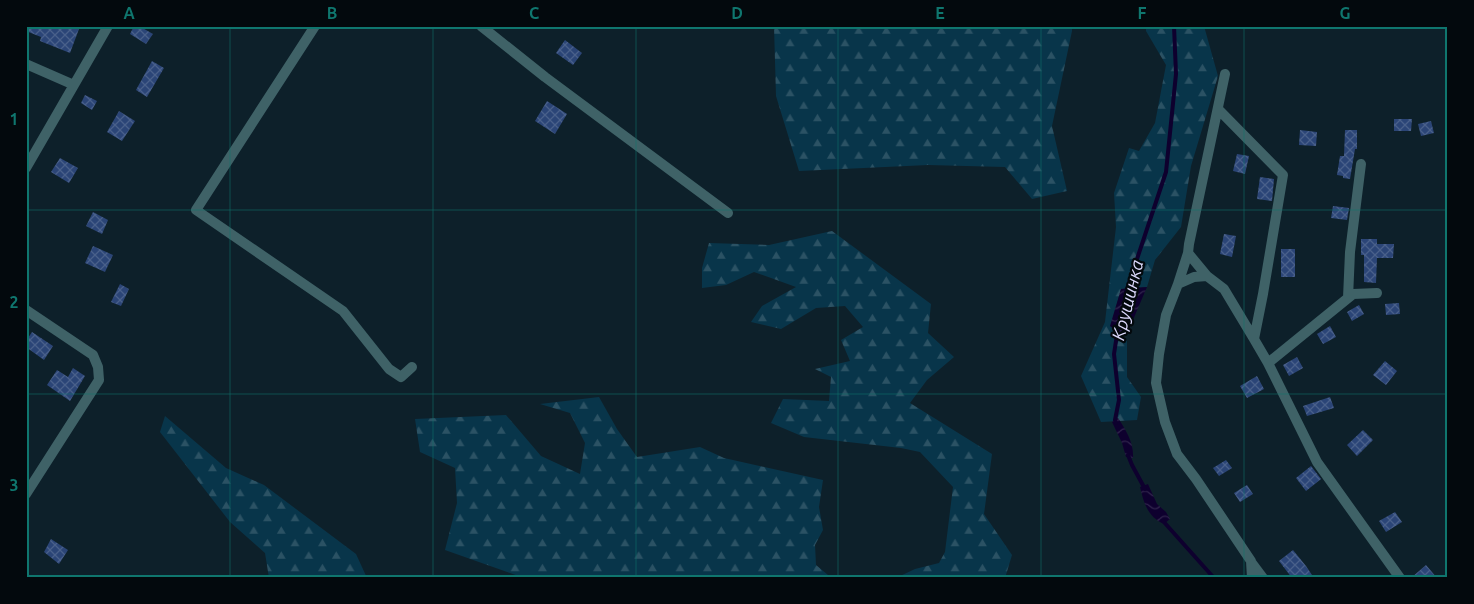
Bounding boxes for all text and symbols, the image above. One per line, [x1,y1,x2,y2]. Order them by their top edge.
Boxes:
text: A [123,4,135,22]
text: B [327,4,337,22]
text: C [529,4,539,22]
text: D [731,4,743,22]
text: E [935,4,945,22]
text: F [1138,4,1147,22]
text: G [1339,4,1351,22]
text: 1 [9,110,19,128]
water label: Крушинка [1107,257,1147,342]
text: 2 [9,293,19,311]
text: 3 [9,476,19,494]

